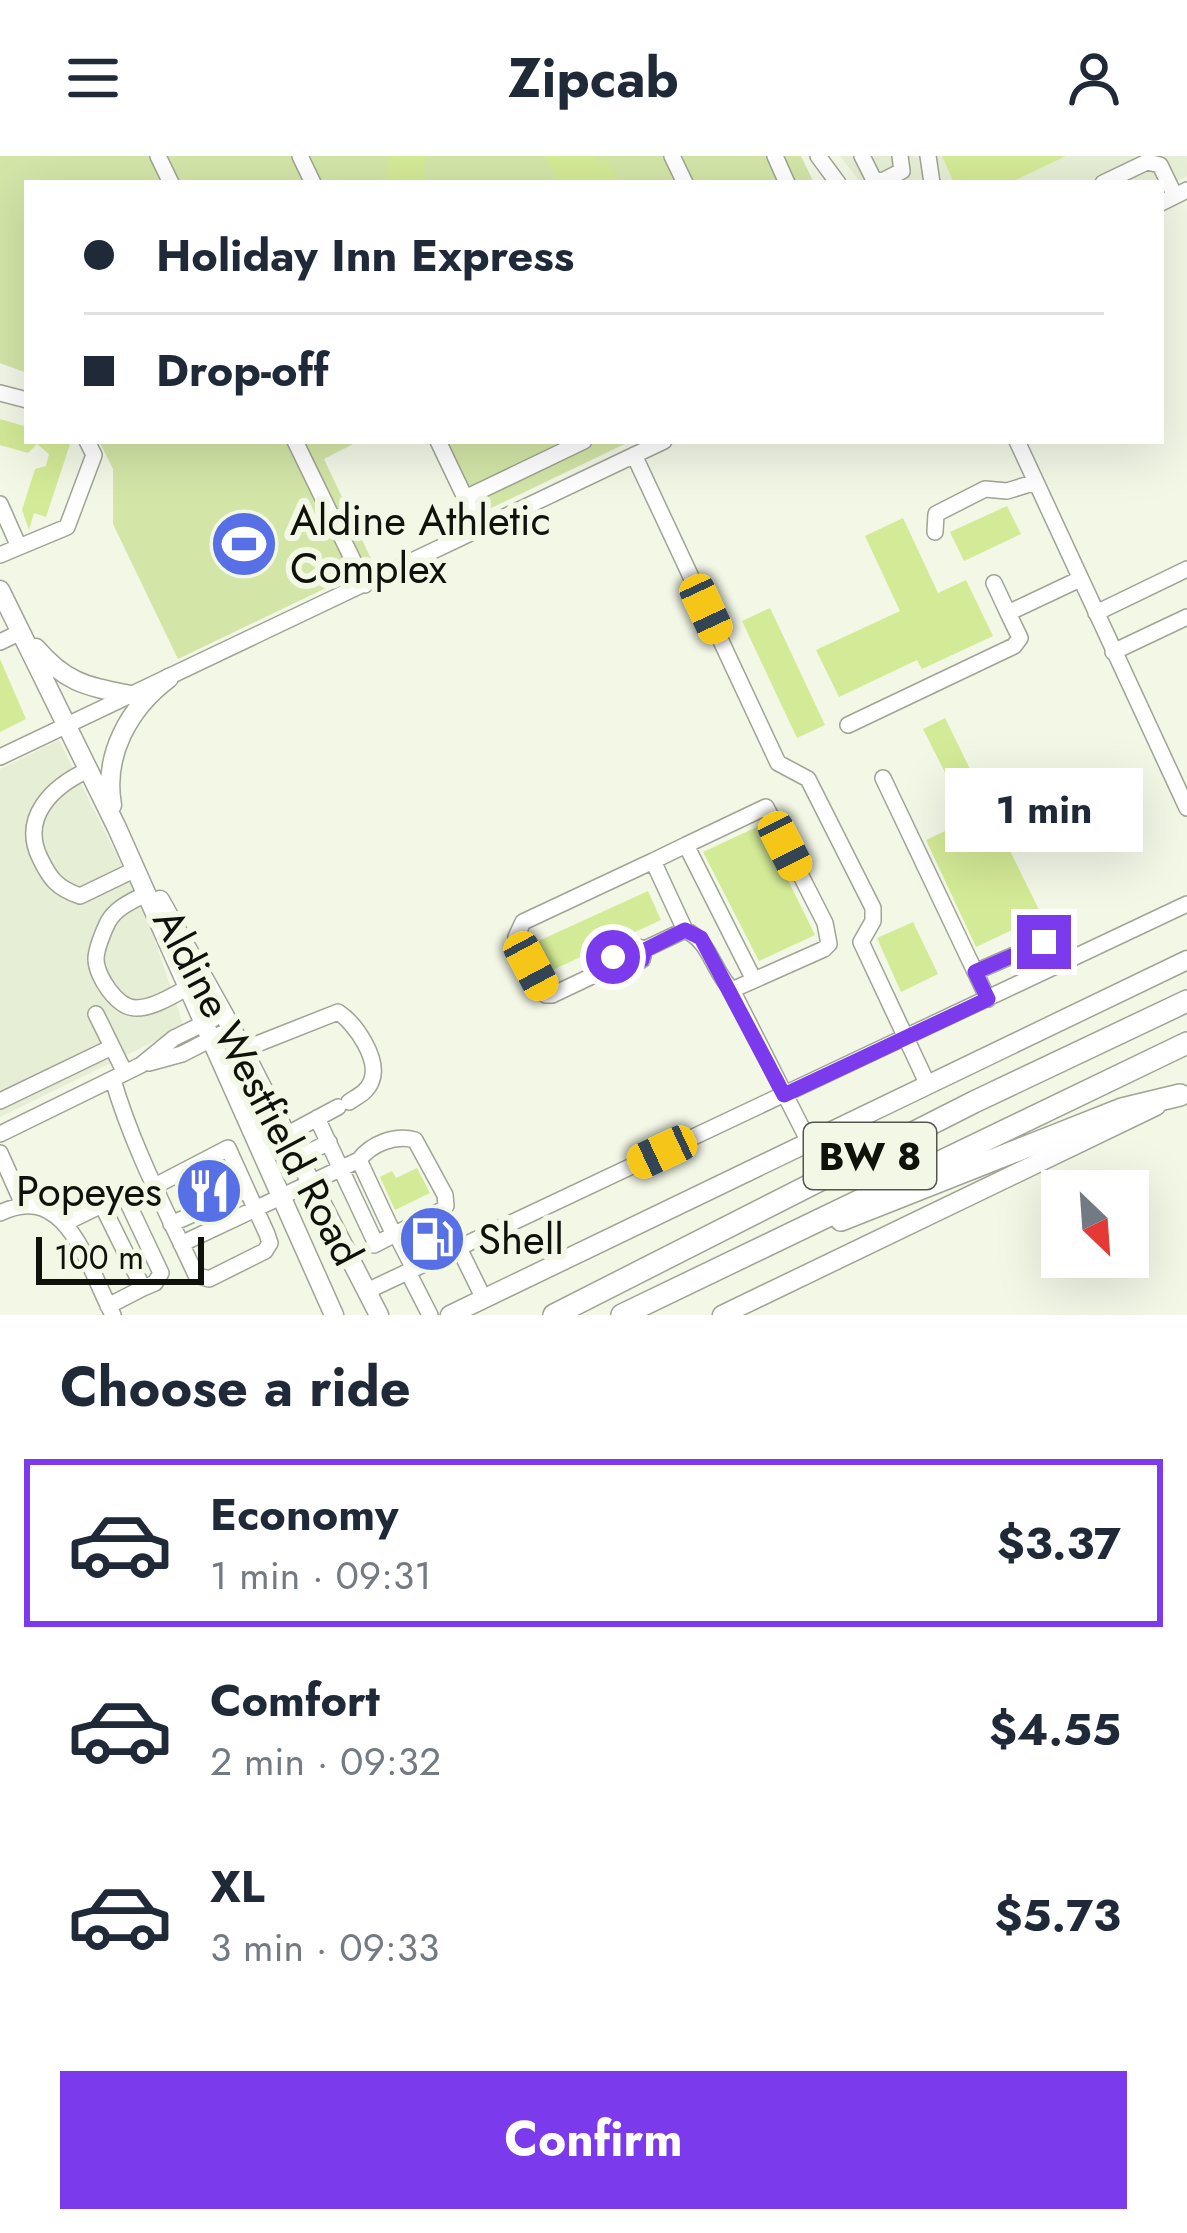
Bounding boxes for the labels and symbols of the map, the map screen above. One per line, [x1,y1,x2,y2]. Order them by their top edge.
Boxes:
place label: Aldine Athletic Complex [290,490,551,599]
sports icon: Aldine Athletic Complex [209,509,279,579]
car [674,569,738,649]
callout: 1 min [945,768,1143,852]
car [753,806,817,886]
street label: Aldine Westfield Road [138,898,378,1276]
route end [1017,915,1071,969]
car [498,926,564,1006]
route start [586,930,640,984]
car [622,1120,702,1184]
road number: BW 8 [804,1123,936,1189]
restaurant icon: Popeyes [174,1156,244,1226]
place label: Popeyes [16,1161,162,1222]
north arrow [1041,1170,1149,1278]
fuel station icon: Shell [397,1204,467,1274]
place label: Shell [478,1209,564,1270]
scale bar [36,1231,204,1284]

